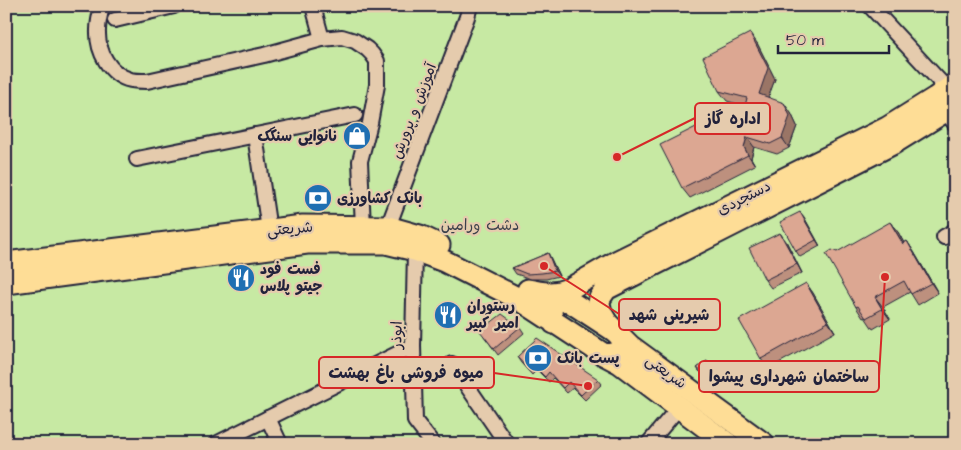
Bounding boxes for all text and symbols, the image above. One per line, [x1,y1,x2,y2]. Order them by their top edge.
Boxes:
scale bar [778,22,890,54]
text: 50 m [786,30,824,51]
street label: آموزش و پرورش [386,59,442,162]
callout: اداره گاز [695,103,770,134]
text: اداره گاز [703,108,761,130]
shop icon: نانوایی سنگک [342,121,372,151]
place label: نانوایی سنگک [258,126,338,147]
street label: دستجردی [713,176,775,220]
bank icon: بانک کشاورزی [303,183,333,213]
place label: بانک کشاورزی [337,188,422,209]
park label: دشت ورامین [441,215,519,236]
street label: شریعتی [266,217,314,241]
place label: فست فود جیتو پلاس [260,259,322,297]
restaurant icon: فست فود جیتو پلاس [226,263,256,293]
place label: رستوران امیر کبیر [465,296,519,334]
callout: شیرینی شهد [619,299,720,330]
restaurant icon: رستوران امیر کبیر [433,300,463,330]
text: شیرینی شهد [629,304,709,326]
street label: ابوذر [386,321,408,350]
bank icon: پست بانک [523,343,553,373]
place label: پست بانک [557,348,620,369]
street label: شریعتی [641,350,691,394]
callout: میوه فروشی باغ بهشت [319,357,494,388]
callout: ساختمان شهرداری پیشوا [699,361,879,392]
text: میوه فروشی باغ بهشت [328,362,484,384]
text: ساختمان شهرداری پیشوا [709,366,869,388]

